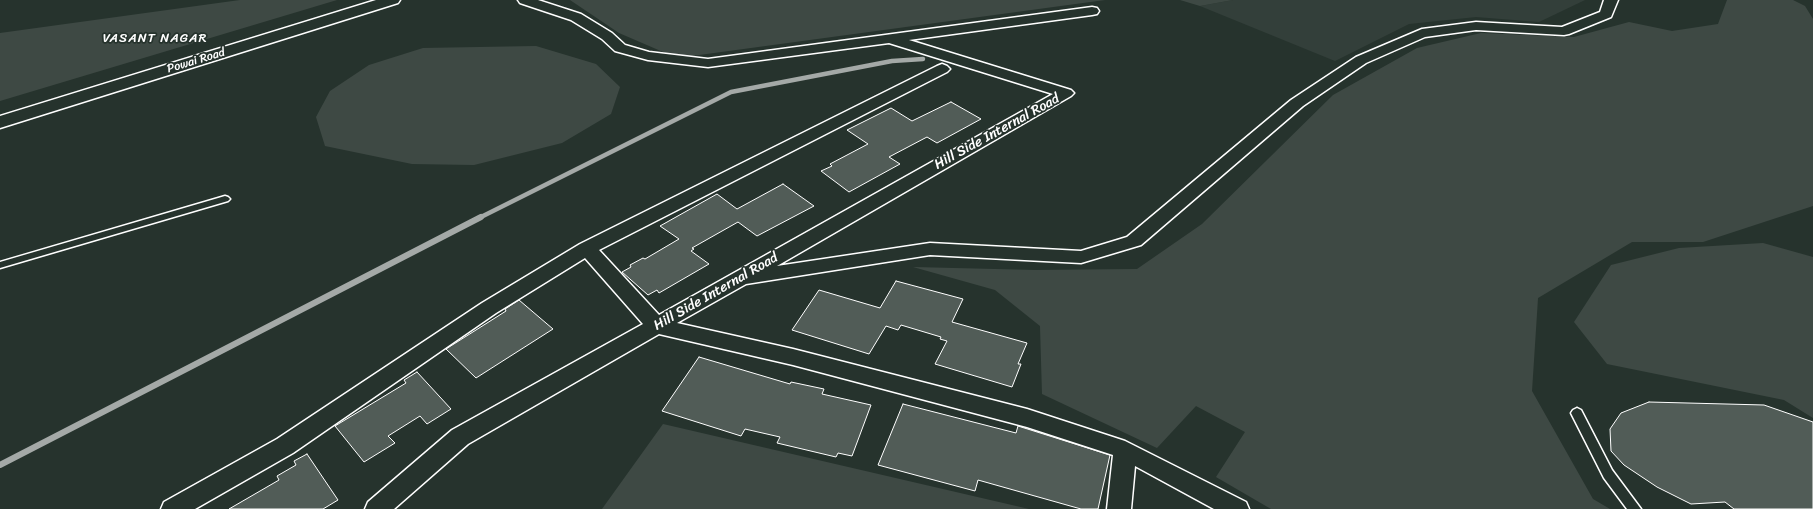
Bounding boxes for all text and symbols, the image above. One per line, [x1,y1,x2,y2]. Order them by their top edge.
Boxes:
district label: VASANT NAGAR [103,31,207,47]
street label: Powai Road [165,45,227,77]
street label: Hill Side Internal Road [931,91,1063,173]
street label: Hill Side Internal Road [651,250,781,334]

